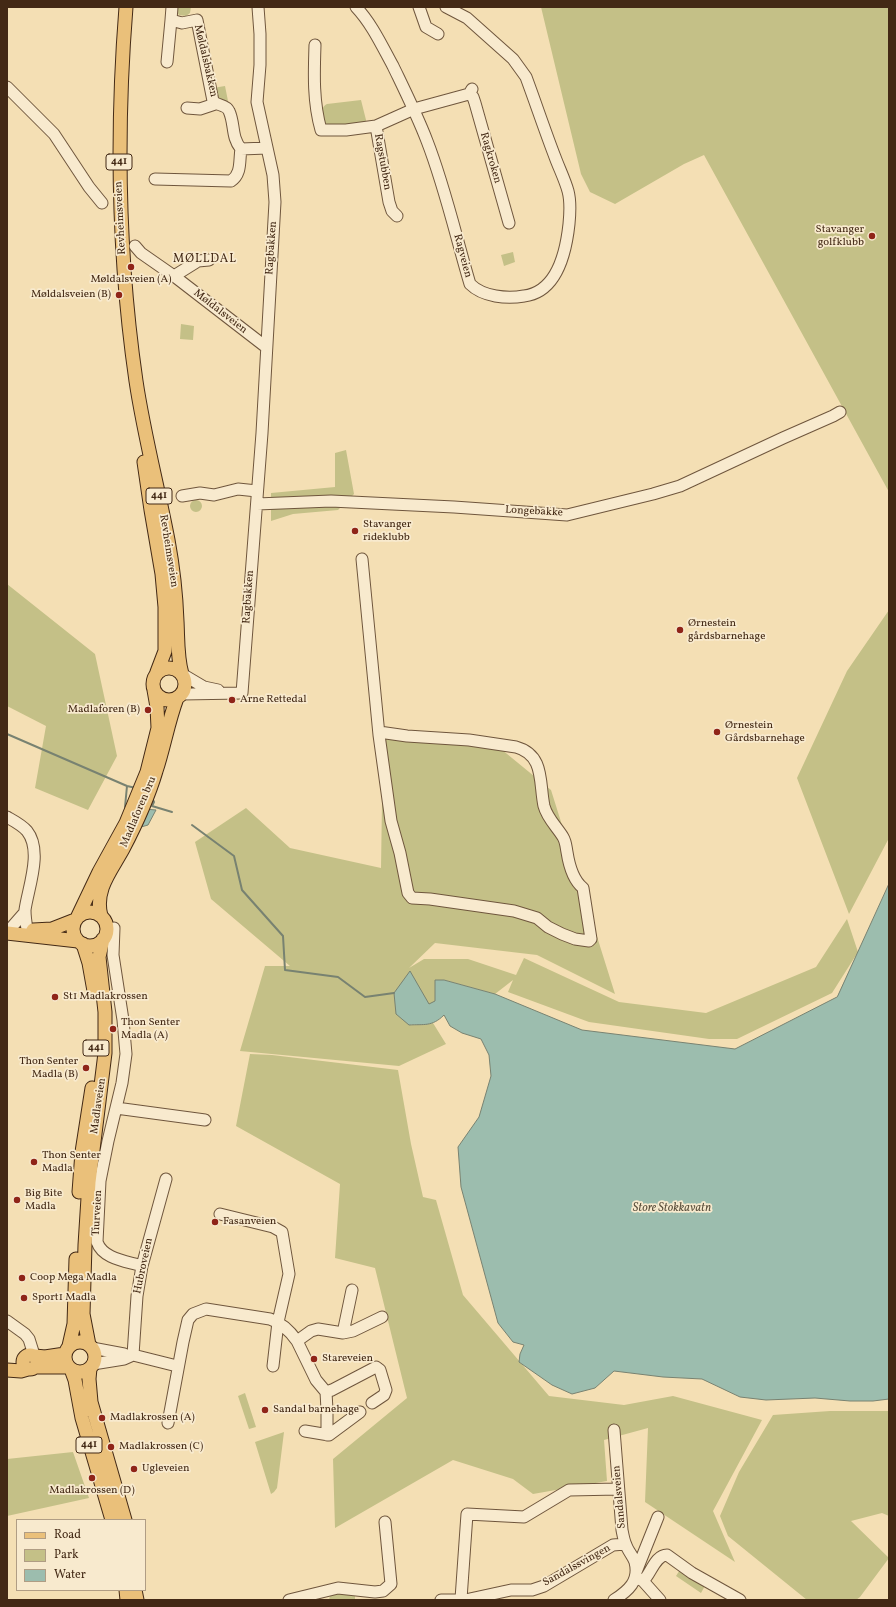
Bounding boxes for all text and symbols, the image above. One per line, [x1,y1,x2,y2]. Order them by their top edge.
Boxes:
street label: Møldalsbakken [190,24,220,98]
street label: Ragkroken [476,131,504,185]
street label: Ragstubben [371,133,393,191]
road number: 441 [106,154,132,170]
street label: Revheimsveien [112,181,130,255]
street label: Ragbakken [264,221,280,275]
place label: Stavanger golfklubb [816,223,864,249]
marker: Stavanger golfklubb [867,231,877,241]
street label: Ragveien [450,233,474,279]
district label: MØLLDAL [173,253,237,267]
marker: Møldalsveien (A) [126,262,136,272]
place label: Møldalsveien (A) [91,273,171,287]
street label: Møldalsveien [191,287,249,337]
place label: Møldalsveien (B) [31,288,111,302]
marker: Møldalsveien (B) [114,290,124,300]
road number: 441 [146,488,172,504]
street label: Longebakke [505,504,563,520]
street label: Revheimsveien [156,514,180,588]
place label: Stavanger rideklubb [363,518,411,544]
marker: Stavanger rideklubb [350,526,360,536]
street label: Ragbakken [241,570,257,624]
place label: Ørnestein gårdsbarnehage [688,617,765,643]
marker: Ørnestein gårdsbarnehage [675,625,685,635]
place label: Arne Rettedal [240,693,307,707]
marker: Arne Rettedal [227,695,237,705]
place label: Madlaforen (B) [68,703,140,717]
marker: Madlaforen (B) [143,705,153,715]
place label: Ørnestein Gårdsbarnehage [725,719,805,745]
marker: Ørnestein Gårdsbarnehage [712,727,722,737]
street label: Madlaforen bru [118,775,160,849]
place label: St1 Madlakrossen [63,990,148,1004]
marker: St1 Madlakrossen [50,992,60,1002]
place label: Thon Senter Madla (A) [121,1016,180,1042]
marker: Thon Senter Madla (A) [108,1024,118,1034]
road number: 441 [83,1040,109,1056]
place label: Thon Senter Madla (B) [19,1055,78,1081]
marker: Thon Senter Madla (B) [81,1063,91,1073]
street label: Madlaveien [89,1077,109,1135]
place label: Thon Senter Madla [42,1149,101,1175]
marker: Thon Senter Madla [29,1157,39,1167]
place label: Big Bite Madla [25,1187,62,1213]
street label: Tiurveien [90,1190,106,1236]
marker: Big Bite Madla [12,1195,22,1205]
water label: Store Stokkavatn [633,1202,711,1216]
place label: Fasanveien [223,1215,276,1229]
marker: Fasanveien [210,1217,220,1227]
street label: Hubroveien [132,1237,156,1295]
place label: Coop Mega Madla [30,1271,117,1285]
marker: Coop Mega Madla [17,1273,27,1283]
place label: Sport1 Madla [32,1291,96,1305]
marker: Sport1 Madla [19,1293,29,1303]
place label: Stareveien [322,1352,373,1366]
marker: Stareveien [309,1354,319,1364]
place label: Sandal barnehage [273,1403,359,1417]
marker: Sandal barnehage [260,1405,270,1415]
place label: Madlakrossen (A) [110,1411,195,1425]
marker: Madlakrossen (A) [97,1413,107,1423]
road number: 441 [76,1437,102,1453]
place label: Madlakrossen (C) [119,1440,203,1454]
marker: Madlakrossen (C) [106,1442,116,1452]
place label: Ugleveien [142,1462,189,1476]
marker: Ugleveien [129,1464,139,1474]
street label: Sandalsveien [611,1465,629,1529]
marker: Madlakrossen (D) [87,1473,97,1483]
place label: Madlakrossen (D) [49,1484,135,1498]
legend [16,1519,146,1591]
text: Road [54,1527,81,1543]
street label: Sandalssvingen [541,1542,613,1590]
text: Park [54,1547,79,1563]
text: Water [54,1567,86,1583]

